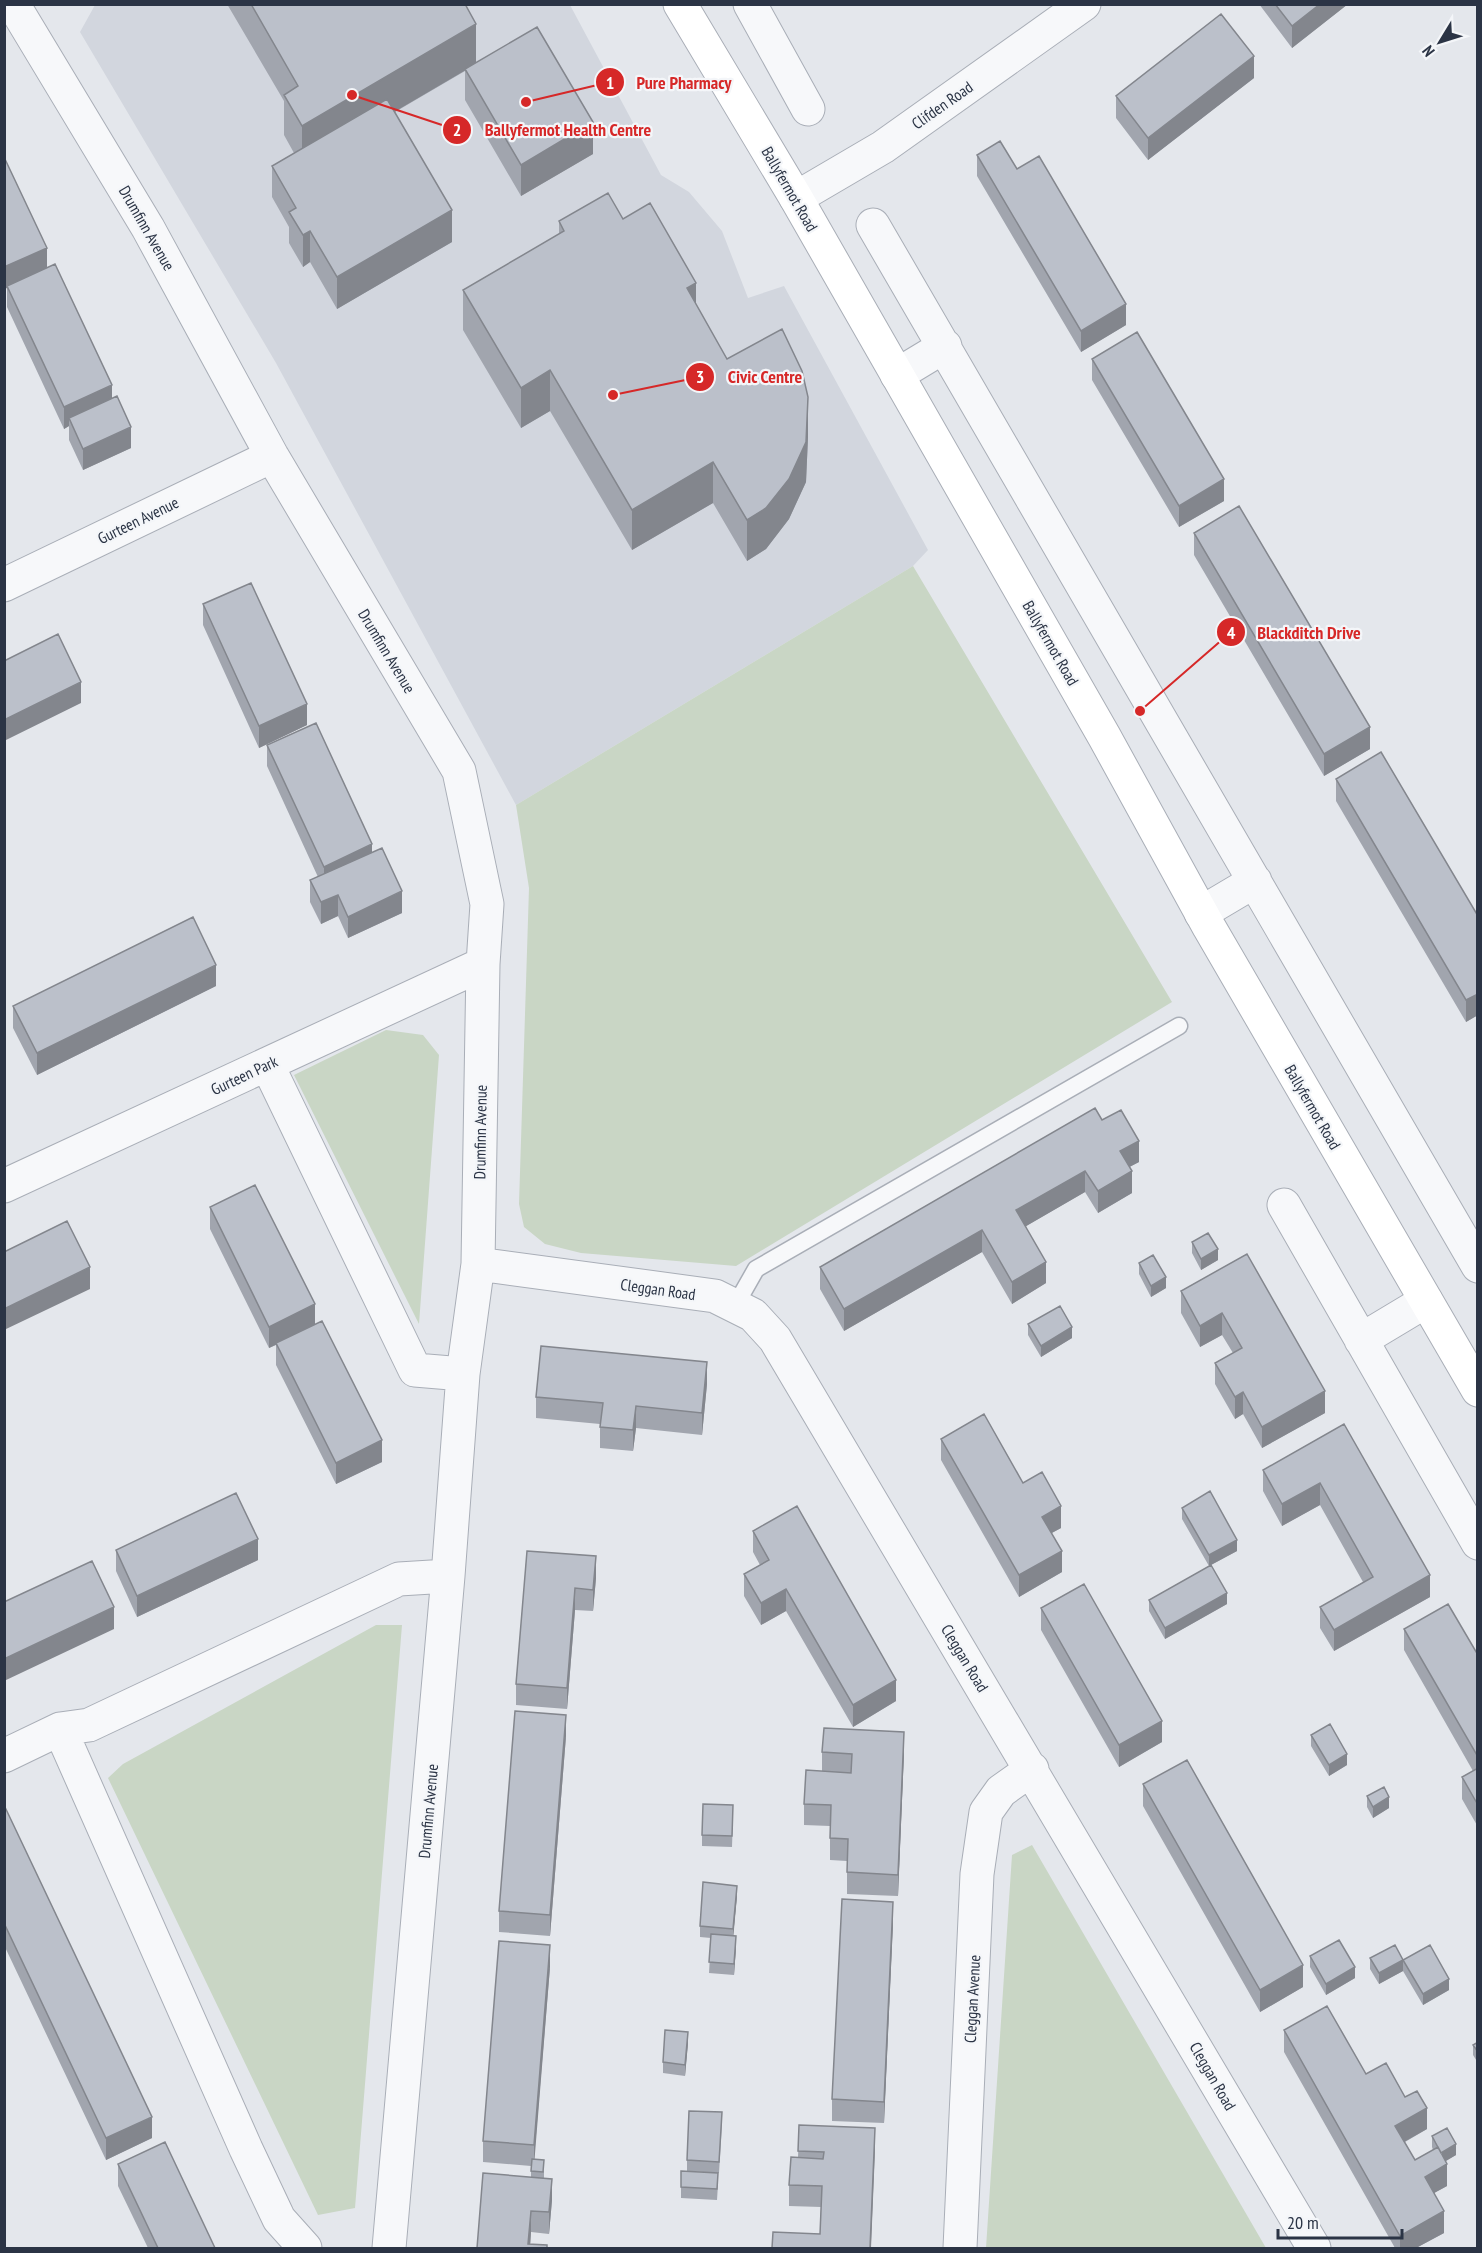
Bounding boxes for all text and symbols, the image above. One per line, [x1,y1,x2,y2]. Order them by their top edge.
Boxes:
north arrow [1410,12,1470,72]
text: N [1418,42,1439,61]
callout: Pure Pharmacy [595,64,743,100]
text: 1 [606,71,614,94]
text: Pure Pharmacy [637,71,732,94]
street label: Clifden Road [908,77,976,133]
callout: Ballyfermot Health Centre [442,112,663,148]
text: 2 [453,118,461,141]
text: Ballyfermot Health Centre [485,118,652,141]
street label: Ballyfermot Road [758,143,822,235]
street label: Drumfinn Avenue [115,182,179,274]
callout: Civic Centre [685,359,814,395]
text: 3 [696,365,704,388]
text: Civic Centre [728,365,803,388]
street label: Gurteen Avenue [94,492,182,548]
street label: Ballyfermot Road [1019,597,1083,689]
street label: Drumfinn Avenue [354,605,420,697]
callout: Blackditch Drive [1216,614,1373,650]
text: 4 [1227,621,1236,644]
text: Blackditch Drive [1257,621,1361,644]
street label: Gurteen Park [208,1051,281,1099]
street label: Ballyfermot Road [1281,1061,1345,1153]
street label: Drumfinn Avenue [469,1085,491,1179]
street label: Cleggan Road [619,1274,697,1304]
street label: Cleggan Road [937,1620,993,1696]
street label: Drumfinn Avenue [414,1763,442,1859]
street label: Cleggan Avenue [960,1954,984,2044]
street label: Cleggan Road [1185,2038,1241,2114]
scale bar [1278,2202,1402,2240]
text: 20 m [1287,2211,1319,2234]

